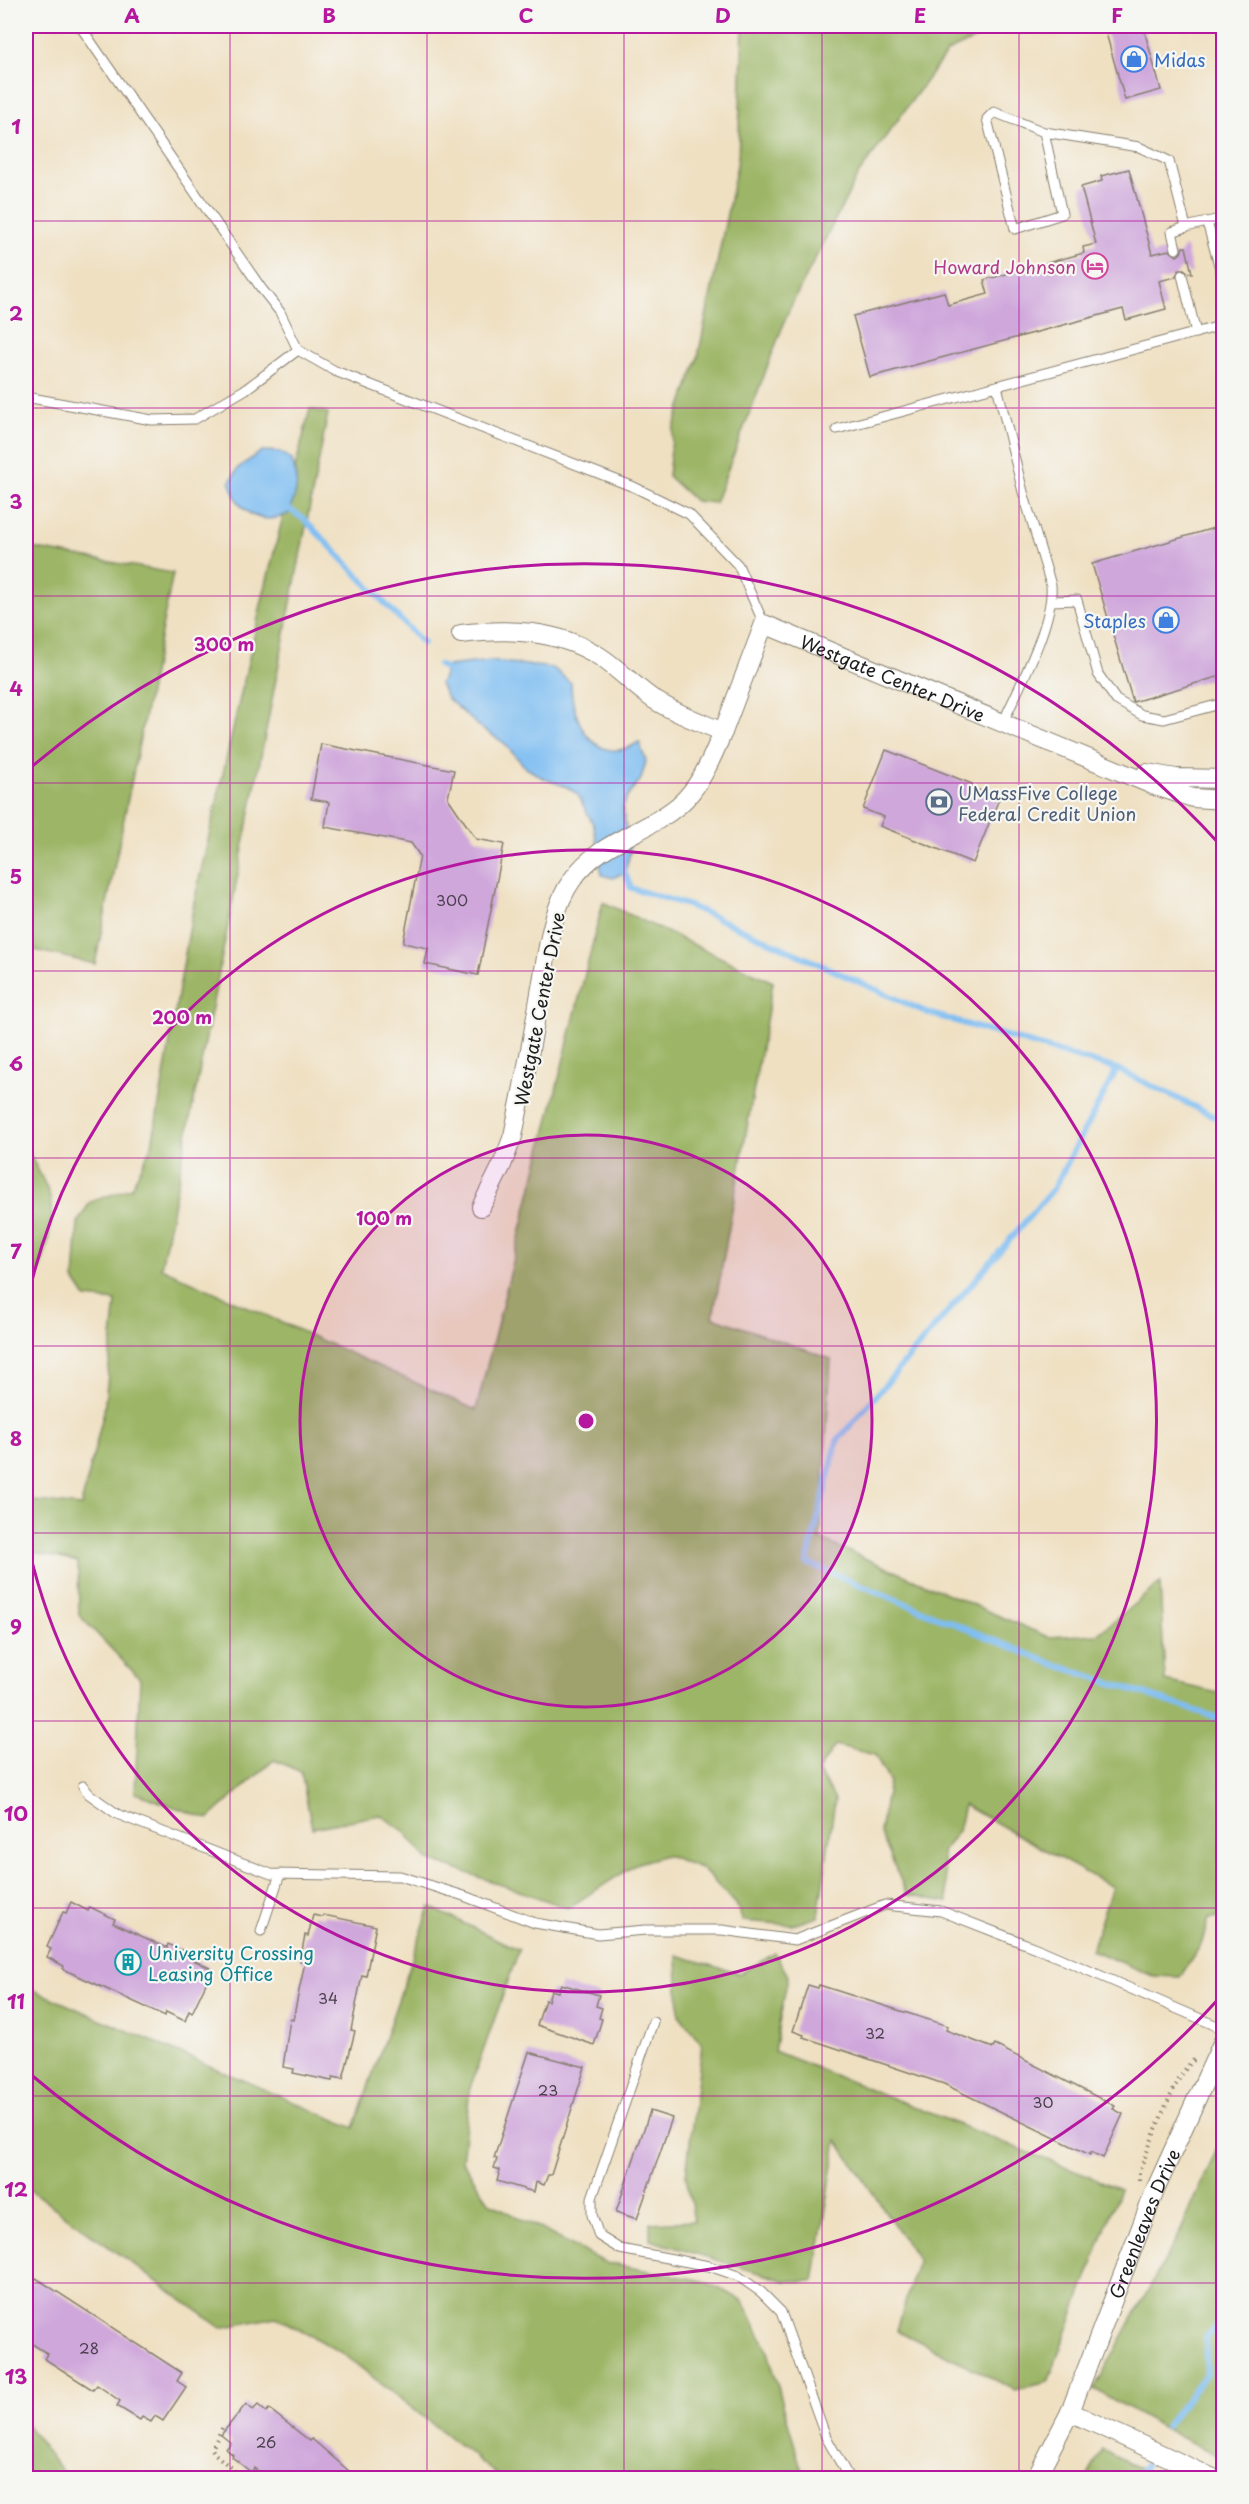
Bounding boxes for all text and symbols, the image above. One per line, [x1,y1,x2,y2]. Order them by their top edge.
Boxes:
text: A [124,0,140,30]
text: B [322,0,336,30]
text: C [518,0,534,30]
text: D [715,0,731,30]
text: E [914,0,926,30]
text: F [1111,0,1123,30]
shop icon: Midas [1119,44,1149,74]
place label: Midas [1154,46,1205,73]
text: 1 [11,111,21,141]
hotel icon: Howard Johnson [1080,251,1110,281]
place label: Howard Johnson [933,253,1076,280]
text: 2 [9,298,23,328]
text: 3 [9,486,23,516]
shop icon: Staples [1151,605,1181,635]
place label: Staples [1083,607,1146,634]
street label: Westgate Center Drive [796,627,989,728]
text: 300 m [194,630,254,657]
text: 4 [9,673,23,703]
place label: UMassFive College Federal Credit Union [958,779,1136,827]
bank icon: UMassFive College Federal Credit Union [924,787,954,817]
text: 5 [10,861,22,891]
house number: 300 [436,888,468,911]
street label: Westgate Center Drive [507,910,571,1108]
text: 200 m [152,1003,212,1030]
text: 6 [9,1048,23,1078]
text: 100 m [356,1204,412,1231]
text: 7 [10,1236,22,1266]
centre of rings [576,1411,596,1431]
text: 8 [10,1423,22,1453]
text: 9 [10,1611,22,1641]
text: 10 [4,1798,28,1828]
place label: University Crossing Leasing Office [148,1939,314,1987]
building icon: University Crossing Leasing Office [113,1947,143,1977]
text: 11 [7,1986,25,2016]
house number: 34 [318,1986,338,2009]
house number: 32 [865,2021,885,2044]
house number: 23 [538,2078,558,2101]
house number: 30 [1033,2090,1053,2113]
street label: Greenleaves Drive [1101,2144,1186,2302]
text: 12 [4,2174,28,2204]
house number: 28 [79,2336,99,2359]
text: 13 [5,2361,27,2391]
house number: 26 [256,2430,276,2453]

